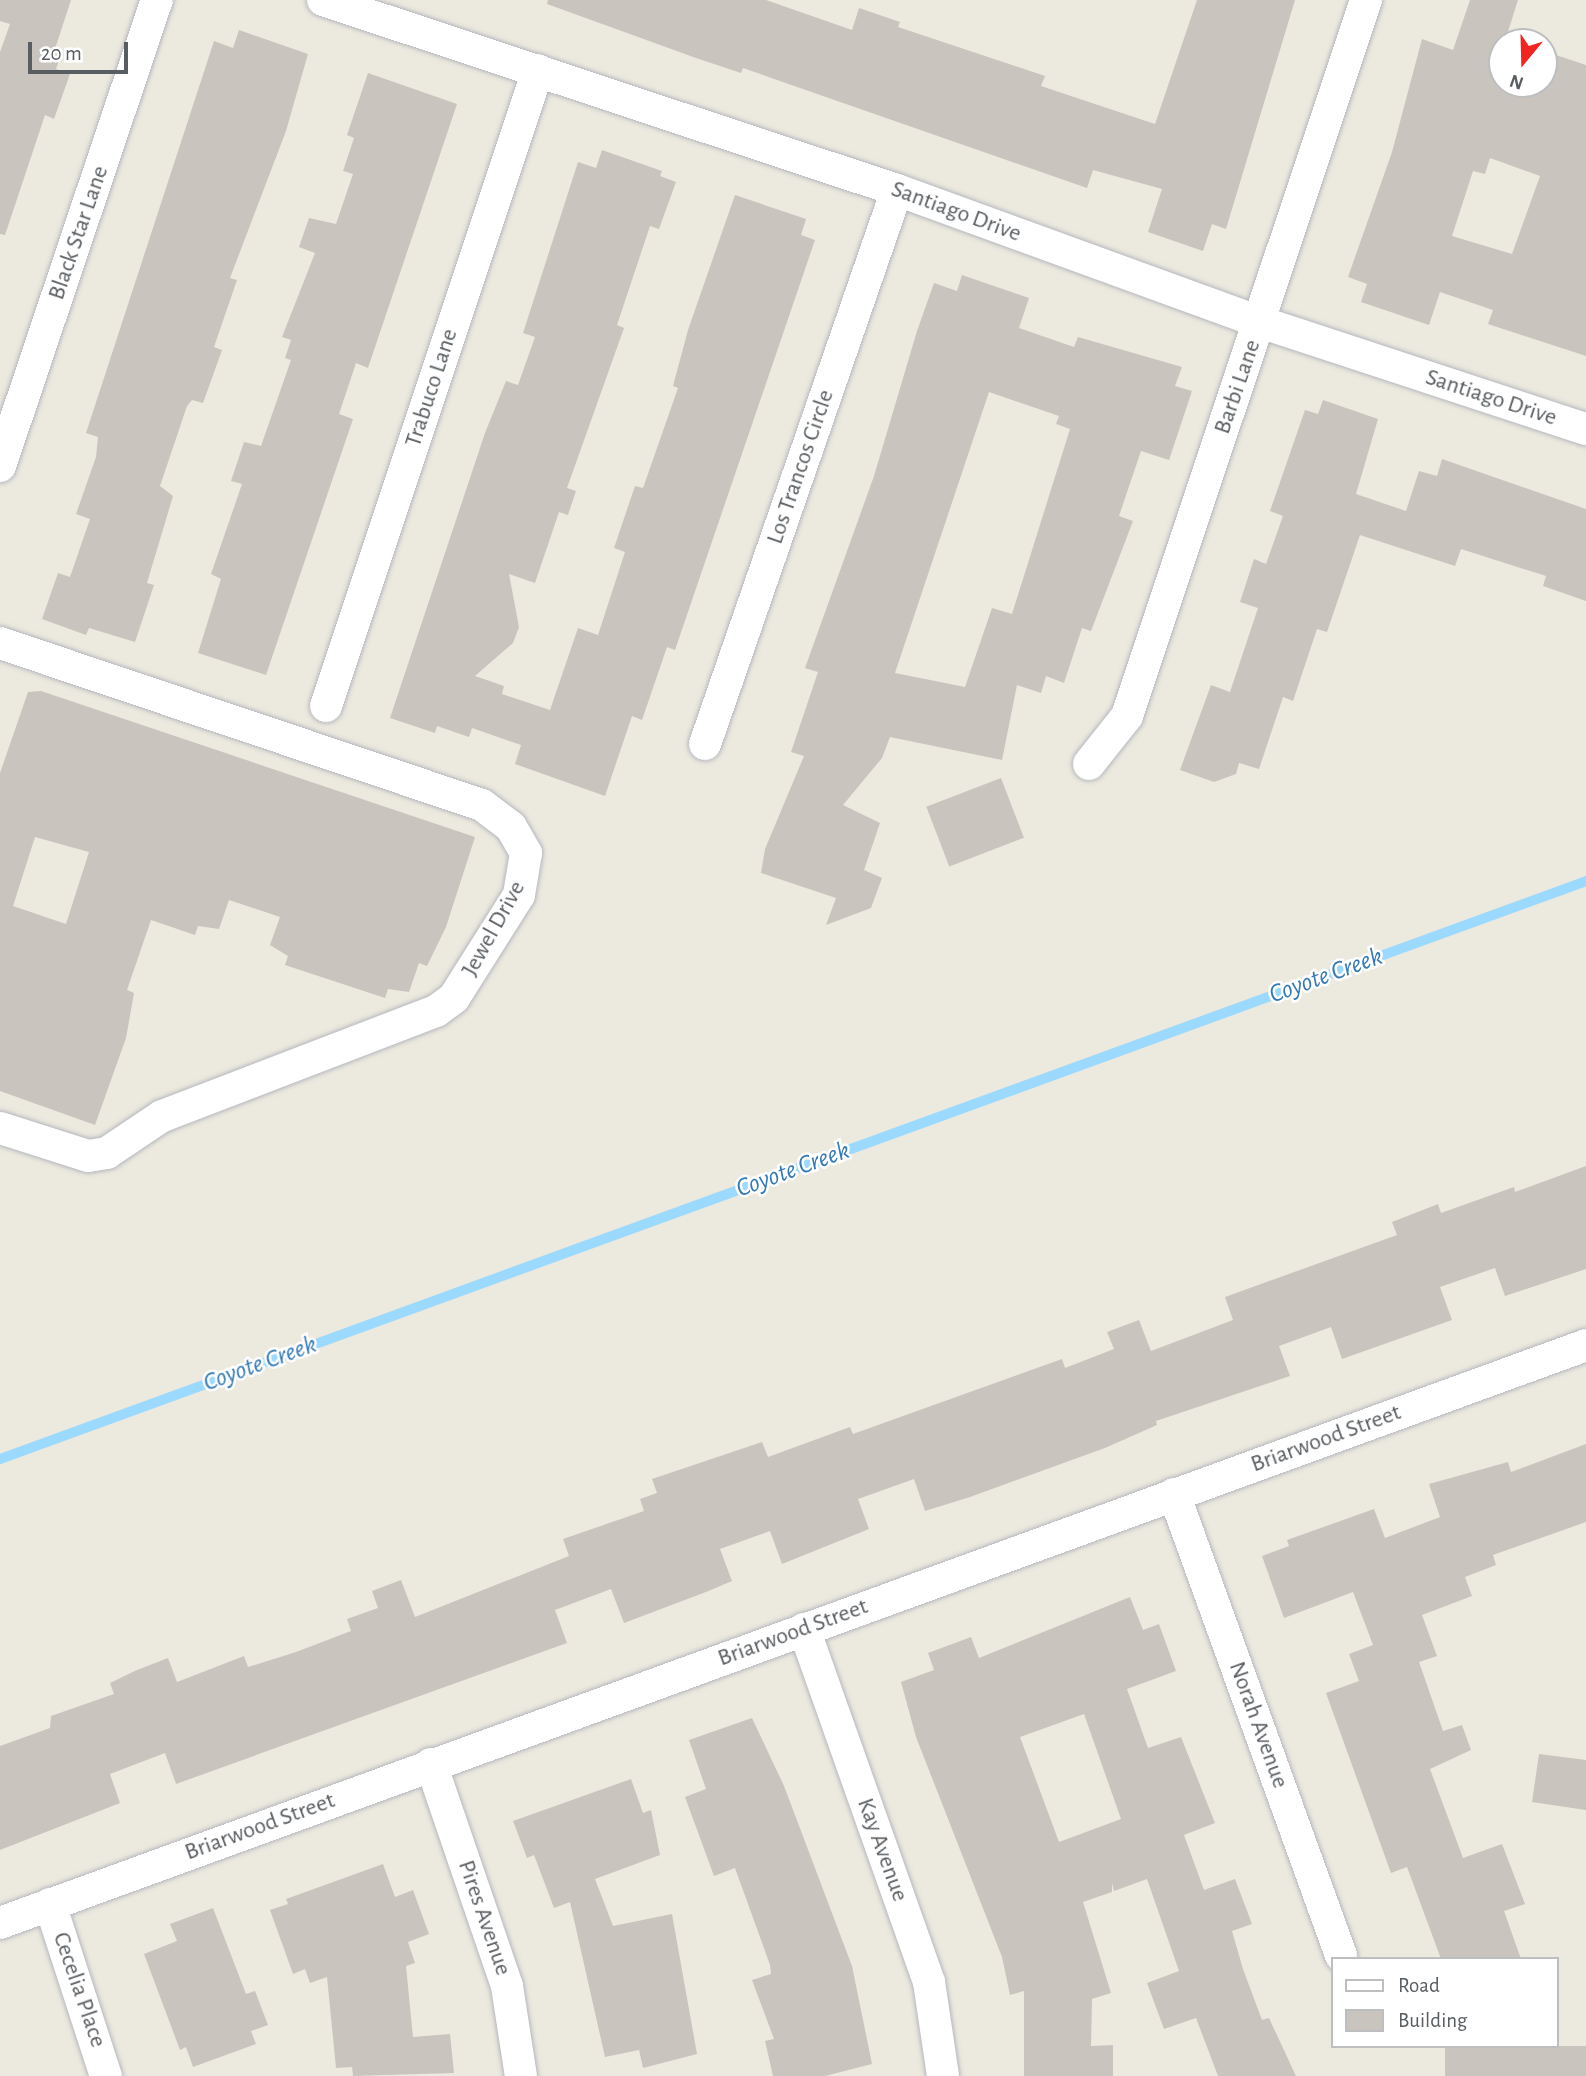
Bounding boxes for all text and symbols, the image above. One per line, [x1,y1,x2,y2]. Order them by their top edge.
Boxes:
scale bar [32,28,131,72]
north arrow [1488,28,1558,98]
text: 20 m [41,43,82,64]
text: N [1507,70,1526,93]
street label: Black Star Lane [43,162,115,304]
street label: Santiago Drive [887,175,1025,249]
street label: Trabuco Lane [399,325,465,451]
street label: Barbi Lane [1208,336,1268,438]
street label: Santiago Drive [1422,363,1560,433]
street label: Los Trancos Circle [761,386,841,548]
street label: Jewel Drive [456,876,532,982]
water label: Coyote Creek [1265,941,1387,1011]
water label: Coyote Creek [732,1135,854,1205]
water label: Coyote Creek [199,1329,321,1399]
street label: Briarwood Street [1247,1399,1405,1479]
street label: Briarwood Street [714,1593,872,1673]
street label: Norah Avenue [1222,1658,1294,1792]
street label: Briarwood Street [181,1787,339,1867]
street label: Kay Avenue [850,1794,914,1906]
street label: Pires Avenue [451,1857,517,1979]
street label: Cecelia Place [46,1929,112,2051]
legend [1330,1957,1558,2048]
text: Road [1398,1975,1440,1996]
text: Building [1398,2010,1467,2031]

